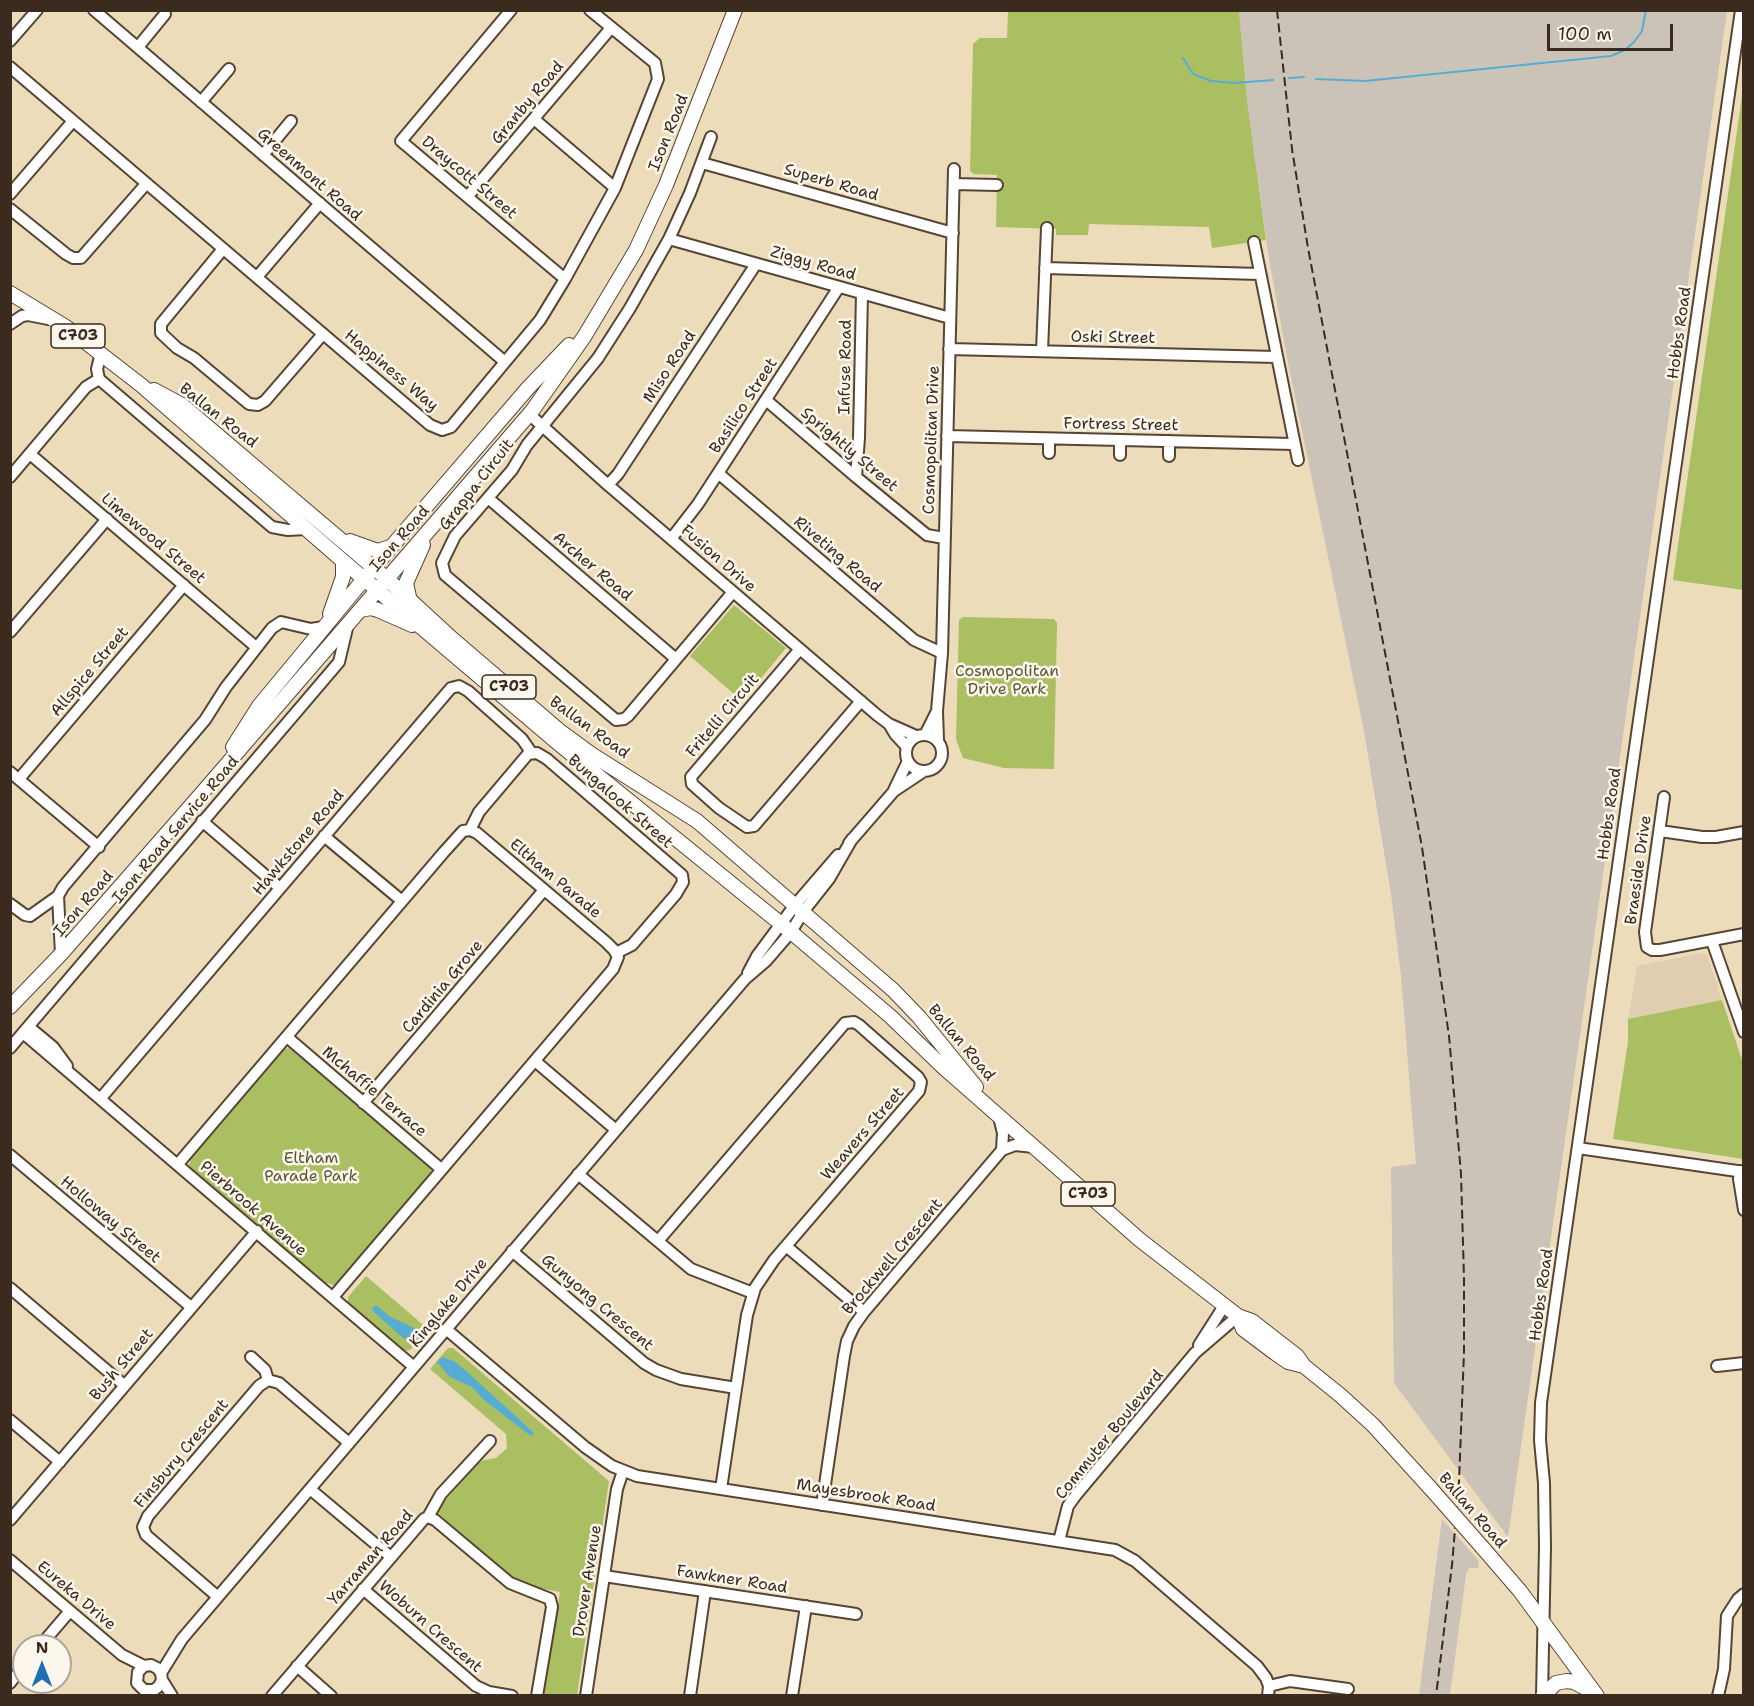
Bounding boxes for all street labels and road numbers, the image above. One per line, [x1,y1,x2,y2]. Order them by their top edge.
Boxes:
street label: Granby Road [488,58,568,148]
street label: Ison Road [645,92,693,174]
street label: Greenmont Road [253,124,365,226]
street label: Draycott Street [417,132,521,224]
street label: Superb Road [781,160,881,206]
street label: Ziggy Road [768,243,858,285]
street label: Hobbs Road [1664,285,1696,381]
street label: Infuse Road [836,319,856,415]
road number: C703 [51,324,105,348]
street label: Happiness Way [340,326,442,416]
street label: Miso Road [639,327,701,407]
street label: Oski Street [1070,328,1156,348]
street label: Basilico Street [706,355,782,457]
street label: Cosmopolitan Drive [920,365,944,515]
street label: Ballan Road [175,379,261,453]
street label: Sprightly Street [796,404,902,496]
street label: Fortress Street [1063,414,1179,436]
street label: Grappa Circuit [435,435,519,535]
street label: Limewood Street [97,490,209,588]
street label: Ison Road [366,502,434,576]
street label: Riveting Road [789,513,885,597]
street label: Fusion Drive [676,521,760,597]
street label: Archer Road [548,528,636,606]
street label: Allspice Street [47,623,133,721]
street label: Fritelli Circuit [682,670,764,762]
road number: C703 [482,675,536,699]
street label: Ballan Road [545,693,633,763]
street label: Bungalook Street [563,751,677,853]
street label: Ison Road Service Road [109,752,243,908]
street label: Hobbs Road [1594,766,1626,862]
street label: Hawkstone Road [249,786,349,900]
street label: Braeside Drive [1622,814,1656,926]
street label: Eltham Parade [505,835,605,923]
street label: Ison Road [50,867,118,941]
street label: Cardinia Grove [398,937,488,1037]
street label: Ballan Road [923,1001,999,1085]
street label: Mchaffie Terrace [318,1043,430,1141]
street label: Weavers Street [817,1083,909,1185]
street label: Pierbrook Avenue [196,1157,310,1261]
street label: Holloway Street [56,1172,164,1268]
road number: C703 [1061,1182,1115,1206]
street label: Brockwell Crescent [839,1195,947,1319]
street label: Hobbs Road [1526,1247,1558,1343]
street label: Gunyong Crescent [537,1251,657,1355]
street label: Kinglake Drive [406,1254,492,1352]
street label: Bush Street [86,1325,158,1405]
street label: Commuter Boulevard [1052,1366,1168,1504]
street label: Finsbury Crescent [131,1396,233,1512]
street label: Ballan Road [1434,1469,1510,1553]
street label: Mayesbrook Road [795,1476,937,1516]
street label: Yarraman Road [324,1506,418,1610]
street label: Drover Avenue [570,1524,606,1638]
street label: Eureka Drive [33,1557,119,1635]
street label: Fawkner Road [675,1562,789,1598]
street label: Woburn Crescent [374,1577,486,1677]

